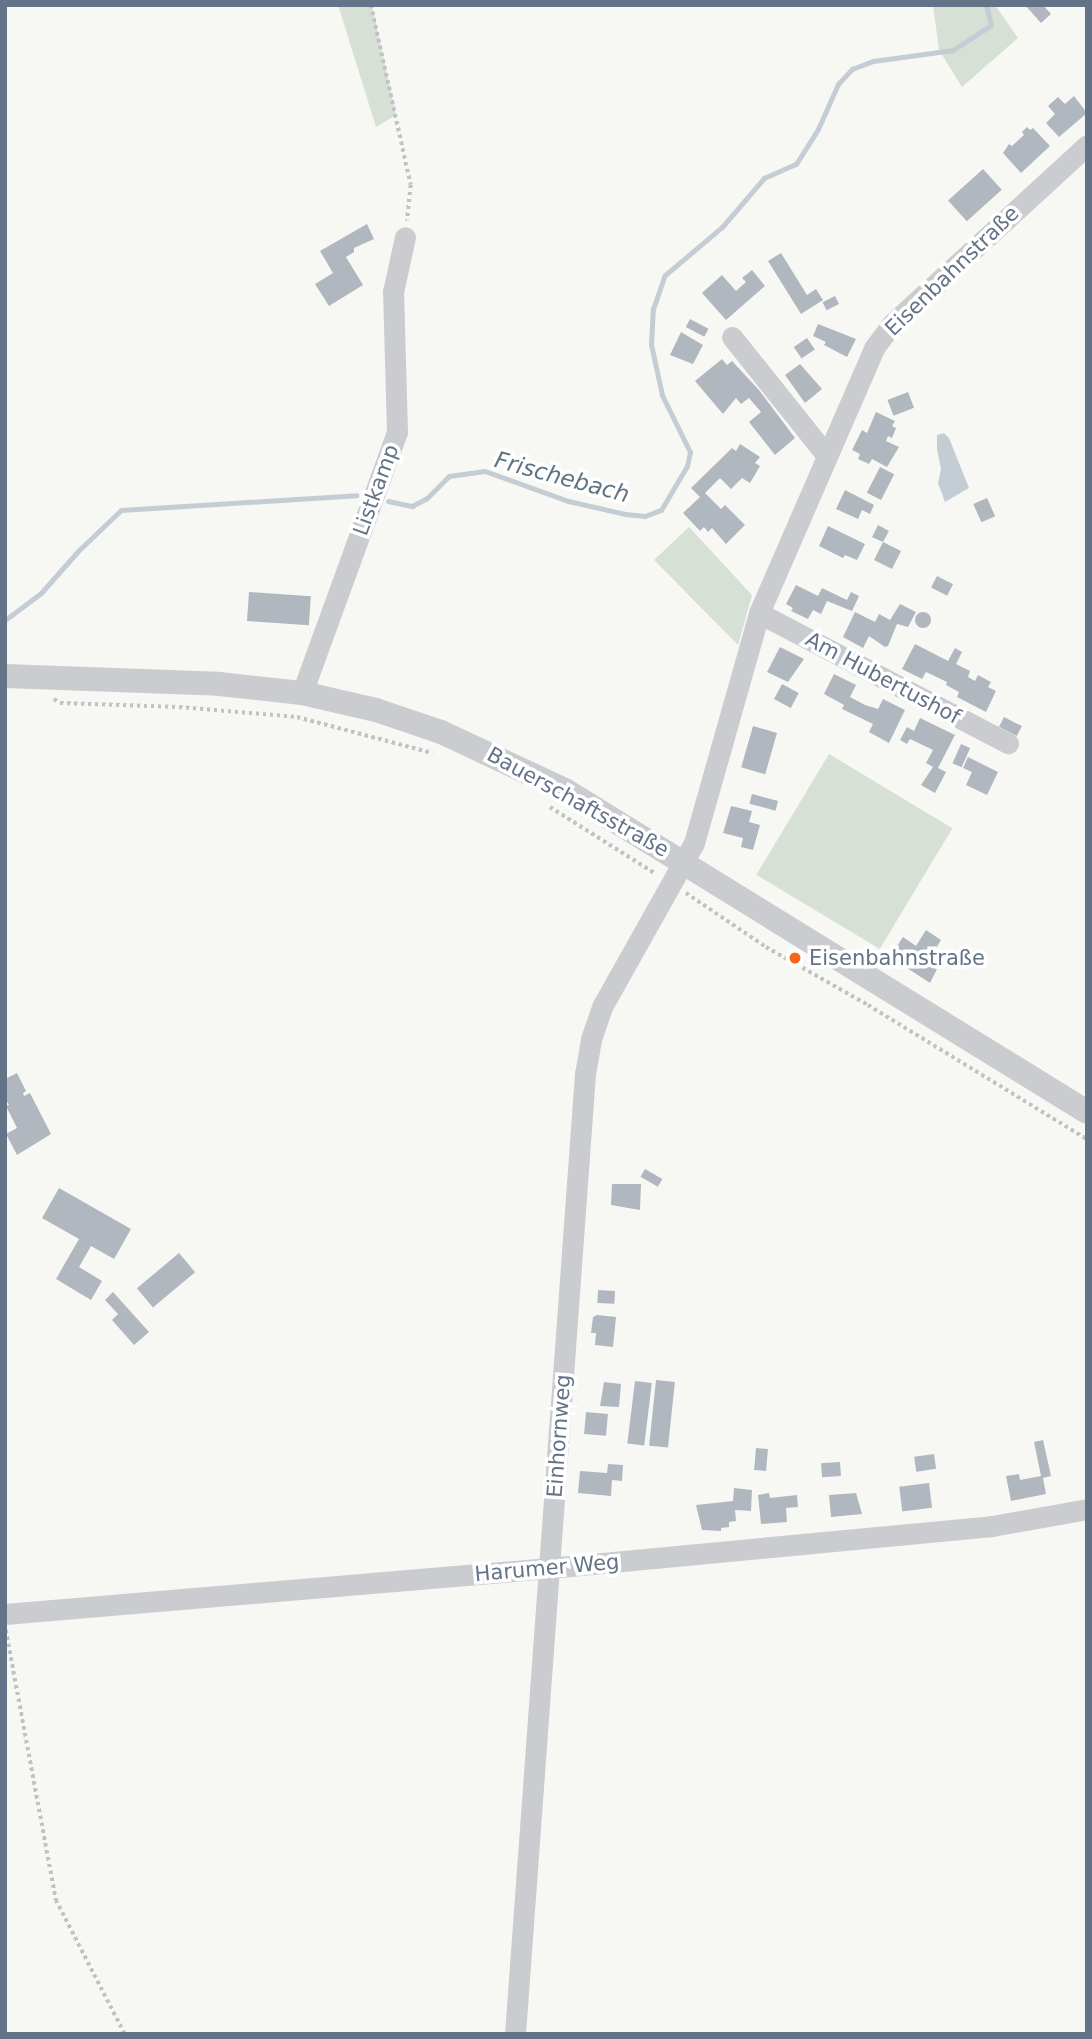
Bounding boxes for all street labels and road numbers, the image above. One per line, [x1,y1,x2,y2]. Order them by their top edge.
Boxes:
street label: Eisenbahnstraße [880,201,1024,341]
street label: Listkamp [348,441,404,539]
street label: Am Hubertushof [801,627,965,729]
street label: Bauerschaftsstraße [483,742,673,862]
street label: Einhornweg [542,1373,576,1499]
street label: Harumer Weg [474,1549,620,1587]

